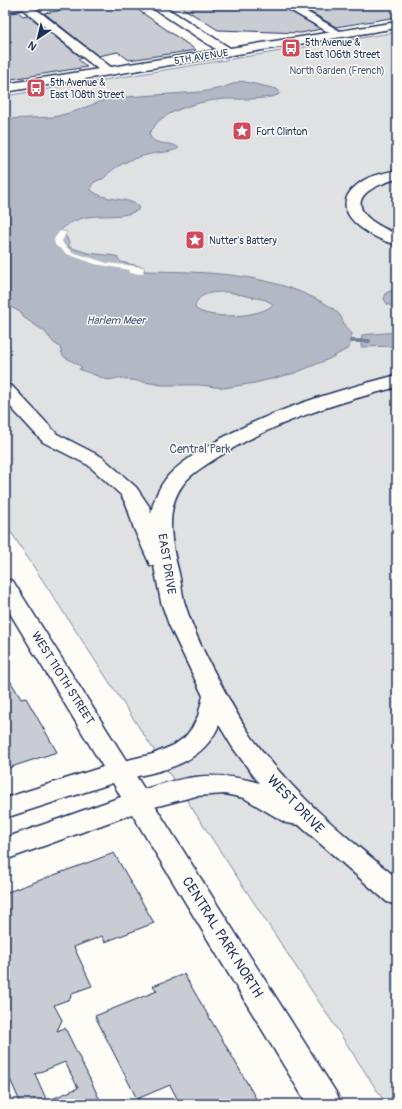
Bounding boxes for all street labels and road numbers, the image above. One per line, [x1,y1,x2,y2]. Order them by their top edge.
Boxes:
street label: 5TH AVENUE [173,47,229,67]
street label: EAST DRIVE [154,532,179,596]
street label: WEST 110TH STREET [28,629,97,728]
street label: WEST DRIVE [264,772,328,837]
street label: CENTRAL PARK NORTH [178,874,267,1001]

